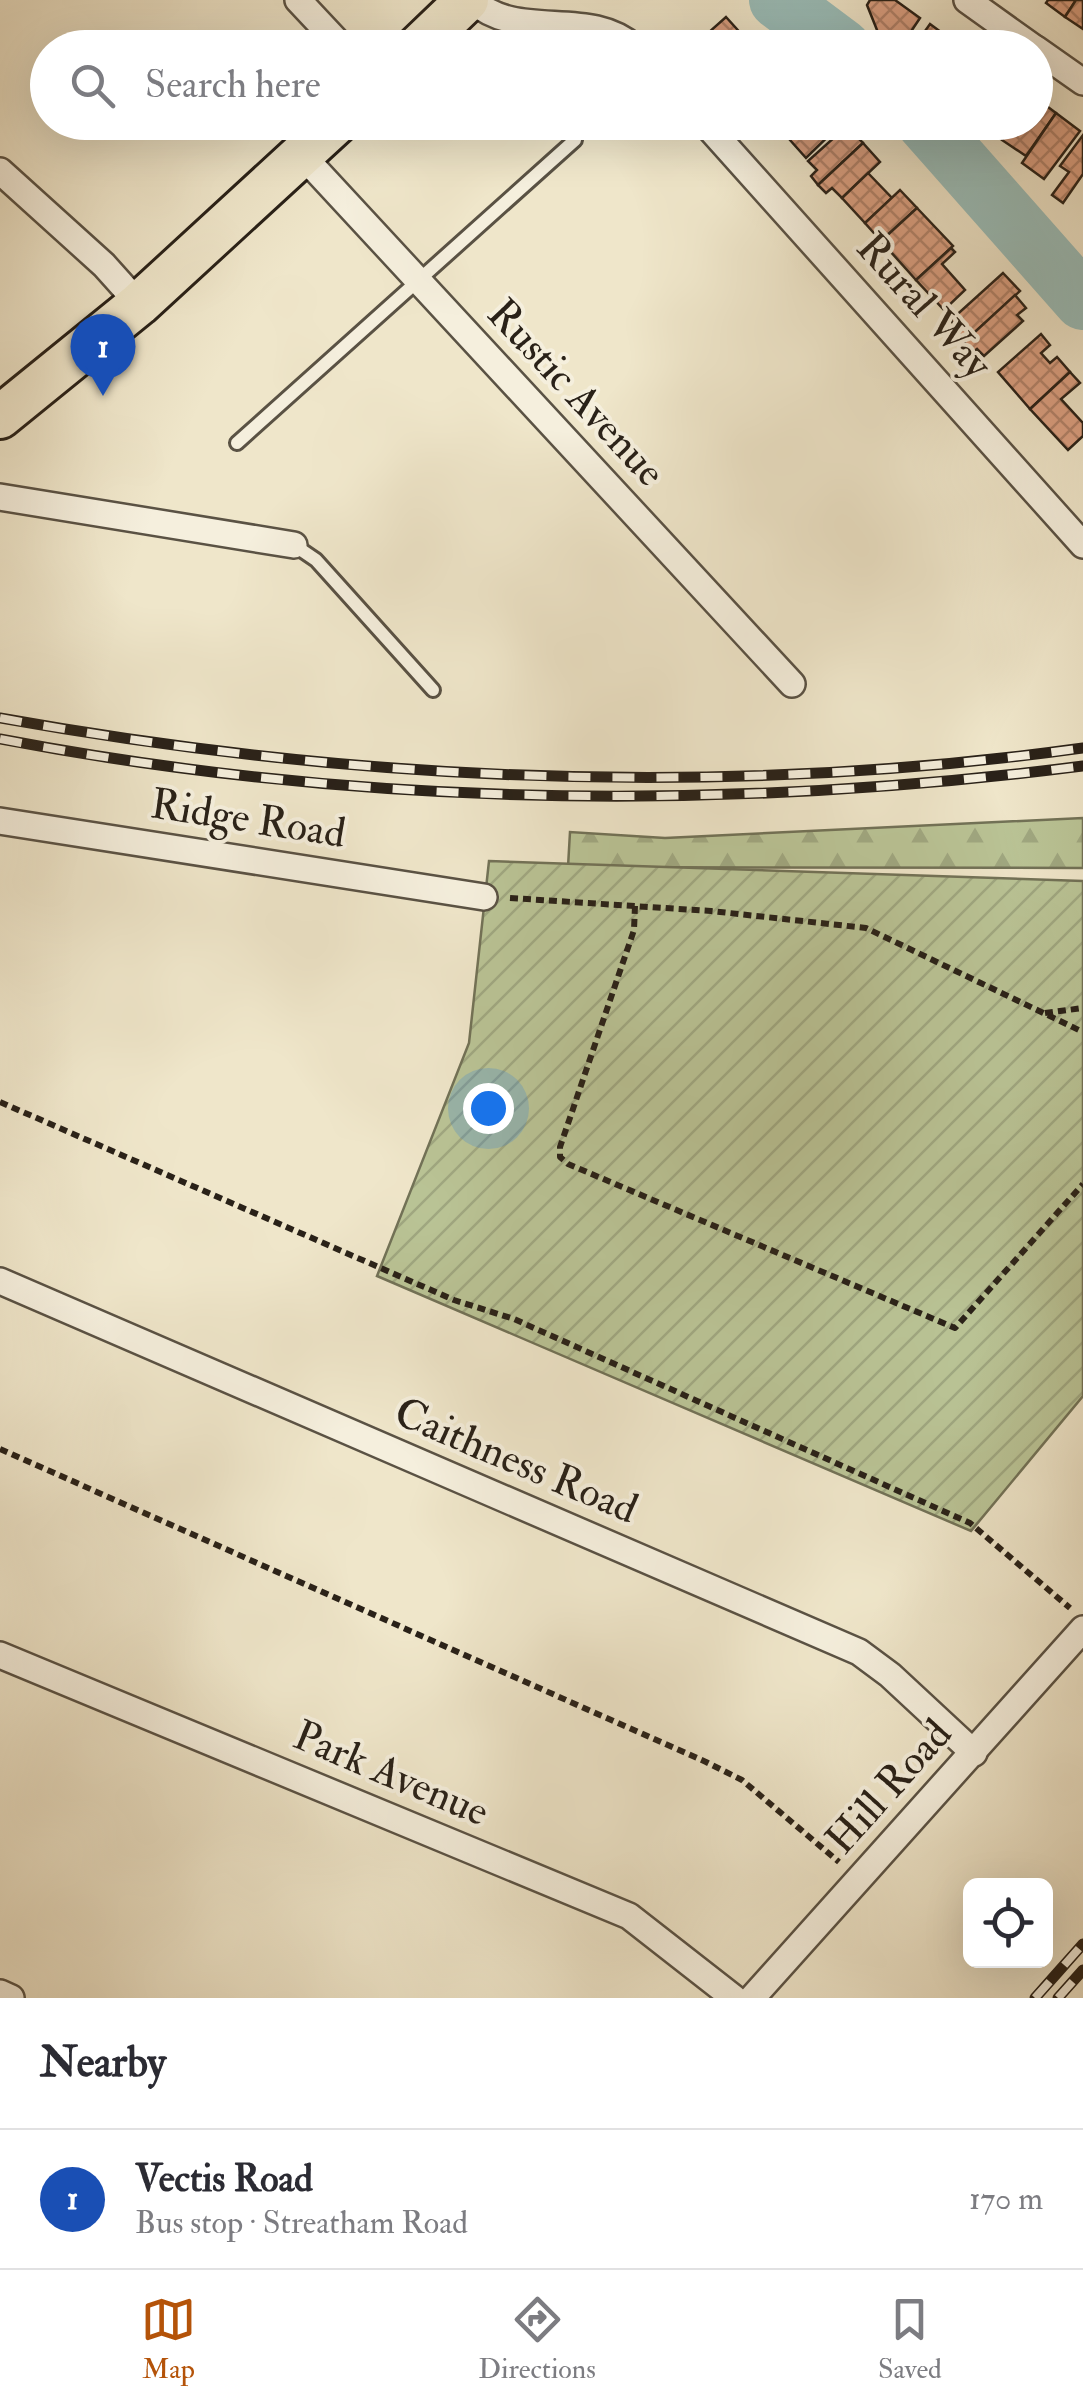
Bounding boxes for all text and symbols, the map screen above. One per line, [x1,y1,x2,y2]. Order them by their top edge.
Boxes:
search box [30,30,1053,140]
icon: search [65,58,120,113]
text: Search here [145,61,321,109]
street label: Rural Way [845,222,1003,390]
street label: Rustic Avenue [476,288,676,498]
pin: 1 [70,314,136,396]
street label: Ridge Road [147,778,349,860]
your location [463,1083,514,1134]
street label: Caithness Road [387,1386,646,1536]
street label: Hill Road [815,1709,963,1865]
street label: Park Avenue [286,1710,496,1838]
map controls [963,1878,1053,1968]
button: locate [963,1878,1053,1968]
text: Nearby [40,2037,166,2089]
text: Vectis Road [135,2155,313,2203]
text: 1 [67,2179,78,2219]
text: 170 m [969,2179,1043,2219]
text: Bus stop · Streatham Road [135,2203,468,2243]
tab: Map [141,2292,196,2387]
tab: Directions [478,2292,596,2387]
tab: Saved [878,2292,942,2387]

